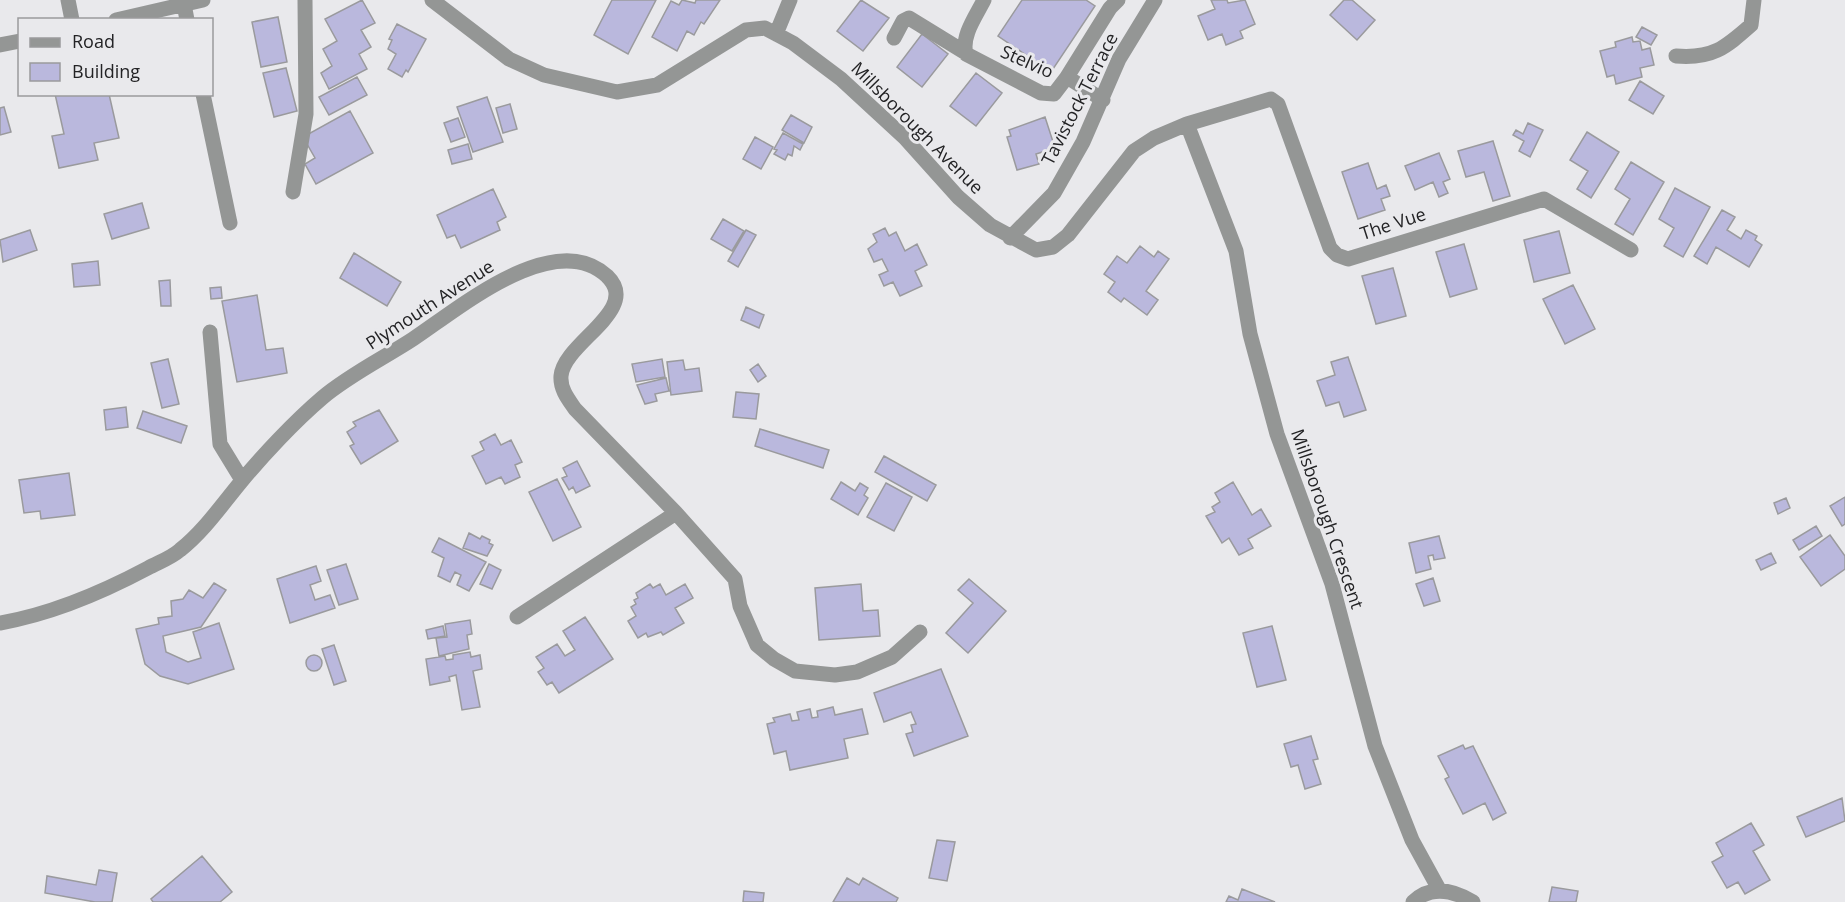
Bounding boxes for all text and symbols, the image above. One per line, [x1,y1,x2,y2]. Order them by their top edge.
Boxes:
legend [18,18,213,96]
street label: Tavistock Terrace [1035,28,1123,169]
text: Road [72,29,115,53]
street label: Stelvio [997,39,1058,83]
street label: Millsborough Avenue [846,56,989,199]
text: Building [72,59,140,83]
street label: The Vue [1357,201,1429,245]
street label: Plymouth Avenue [361,254,498,354]
street label: Millsborough Crescent [1286,426,1370,612]

